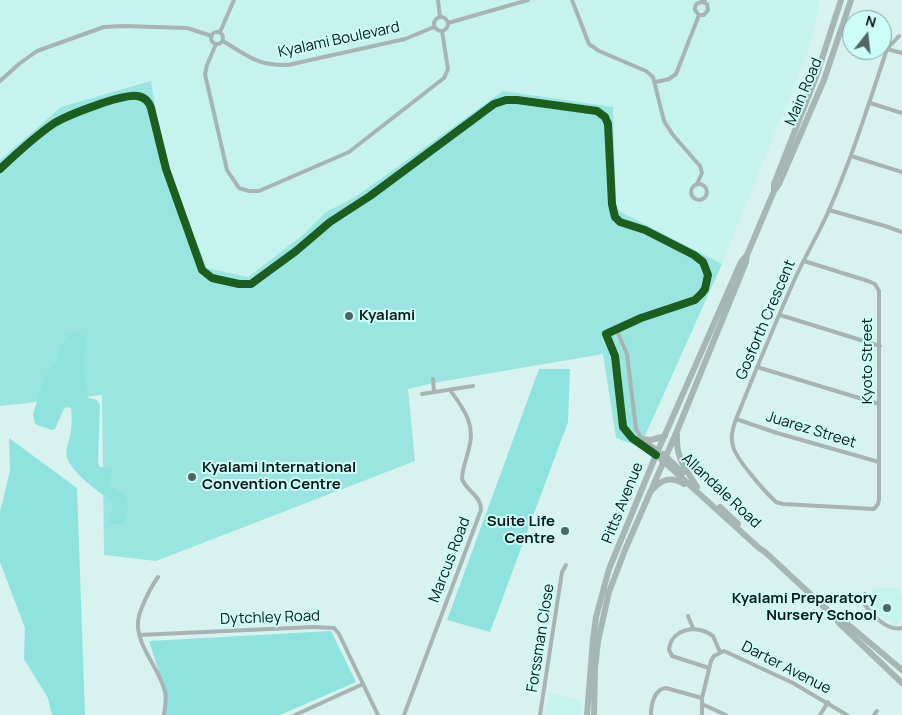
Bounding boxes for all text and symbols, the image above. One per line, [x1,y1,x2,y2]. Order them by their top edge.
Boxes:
north arrow [842,10,892,60]
text: N [864,11,878,32]
street label: Kyalami Boulevard [277,18,401,62]
street label: Main Road [782,55,826,129]
street label: Gosforth Crescent [733,257,799,383]
place label: Kyalami [359,307,415,325]
marker: Kyalami [343,310,355,322]
street label: Kyoto Street [859,318,877,404]
street label: Juarez Street [764,408,858,452]
street label: Allandale Road [678,450,764,532]
place label: Kyalami International Convention Centre [202,459,356,494]
street label: Pitts Avenue [599,460,647,546]
marker: Kyalami International Convention Centre [186,471,198,483]
place label: Suite Life Centre [487,513,555,548]
street label: Marcus Road [426,515,474,605]
marker: Suite Life Centre [559,525,571,537]
street label: Forssman Close [524,582,558,694]
place label: Kyalami Preparatory Nursery School [732,590,877,625]
marker: Kyalami Preparatory Nursery School [881,602,893,614]
street label: Dytchley Road [220,607,320,629]
street label: Darter Avenue [738,638,834,698]

